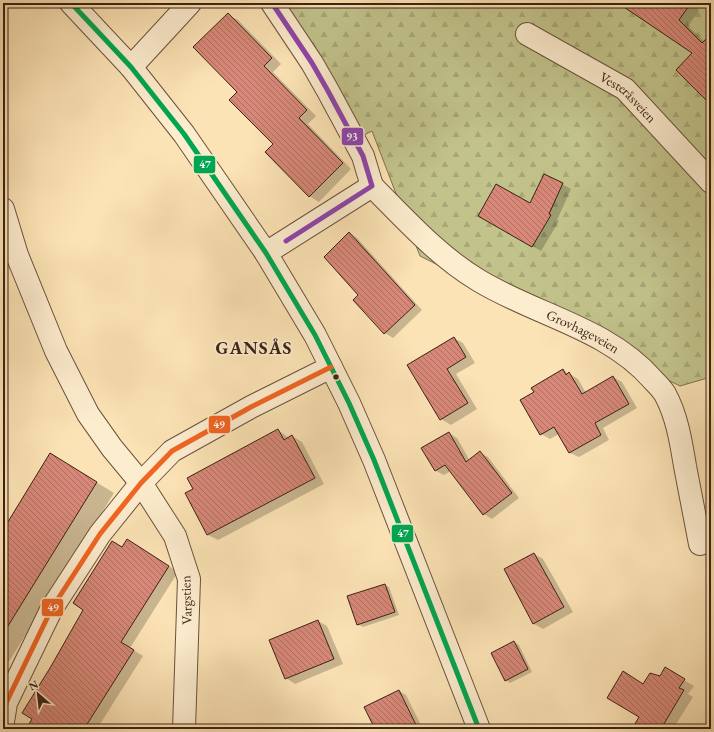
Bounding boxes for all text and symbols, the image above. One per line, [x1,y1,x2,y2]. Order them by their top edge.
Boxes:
street label: Vesteråsveien [597,68,661,127]
line badge: 93 [341,127,364,146]
text: 93 [346,129,358,143]
line badge: 47 [193,155,216,174]
text: 47 [199,157,211,171]
street label: Grovhageveien [544,305,624,358]
district label: GANSÅS [216,336,293,359]
unlabelled marker [331,372,341,382]
line badge: 49 [208,415,231,434]
text: 49 [213,417,225,431]
line badge: 47 [391,524,414,543]
text: 47 [397,526,409,540]
street label: Vargstien [176,574,196,625]
line badge: 49 [41,598,64,617]
text: 49 [47,600,59,614]
north arrow [18,674,58,714]
text: N [26,677,41,693]

